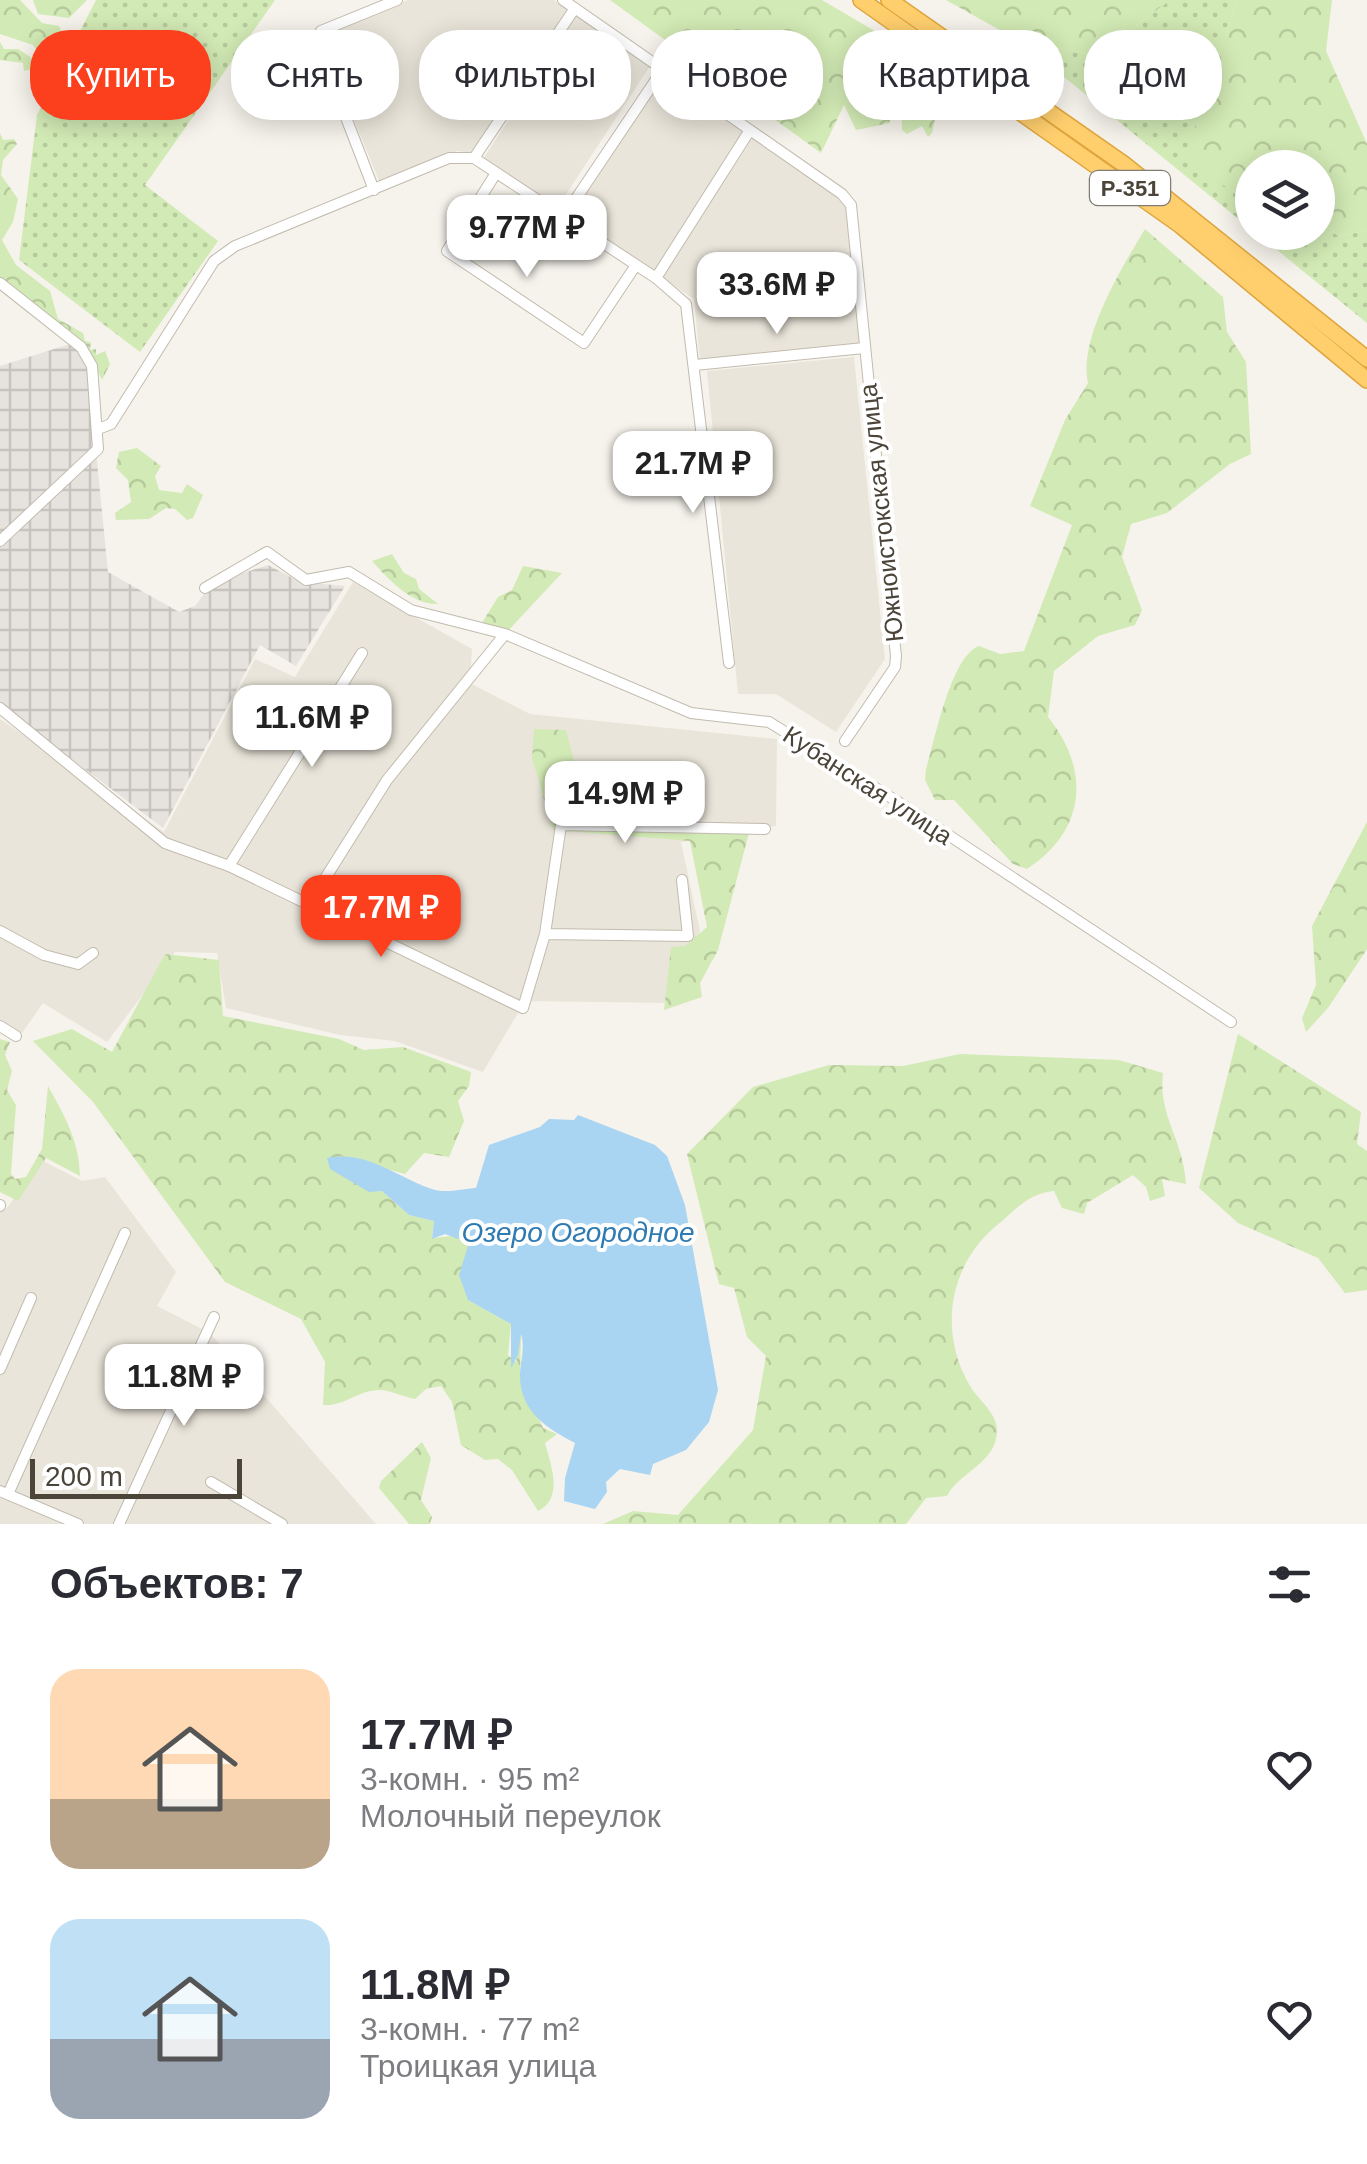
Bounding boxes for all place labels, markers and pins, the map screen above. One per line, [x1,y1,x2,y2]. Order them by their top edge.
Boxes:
pin: 9.77M ₽ [435,195,619,280]
pin: 33.6M ₽ [685,252,869,337]
pin: 21.7M ₽ [601,431,785,516]
pin: 11.6M ₽ [220,685,404,770]
pin: 14.9M ₽ [533,761,717,846]
pin: 17.7M ₽ [289,875,473,960]
pin: 11.8M ₽ [92,1344,276,1429]

